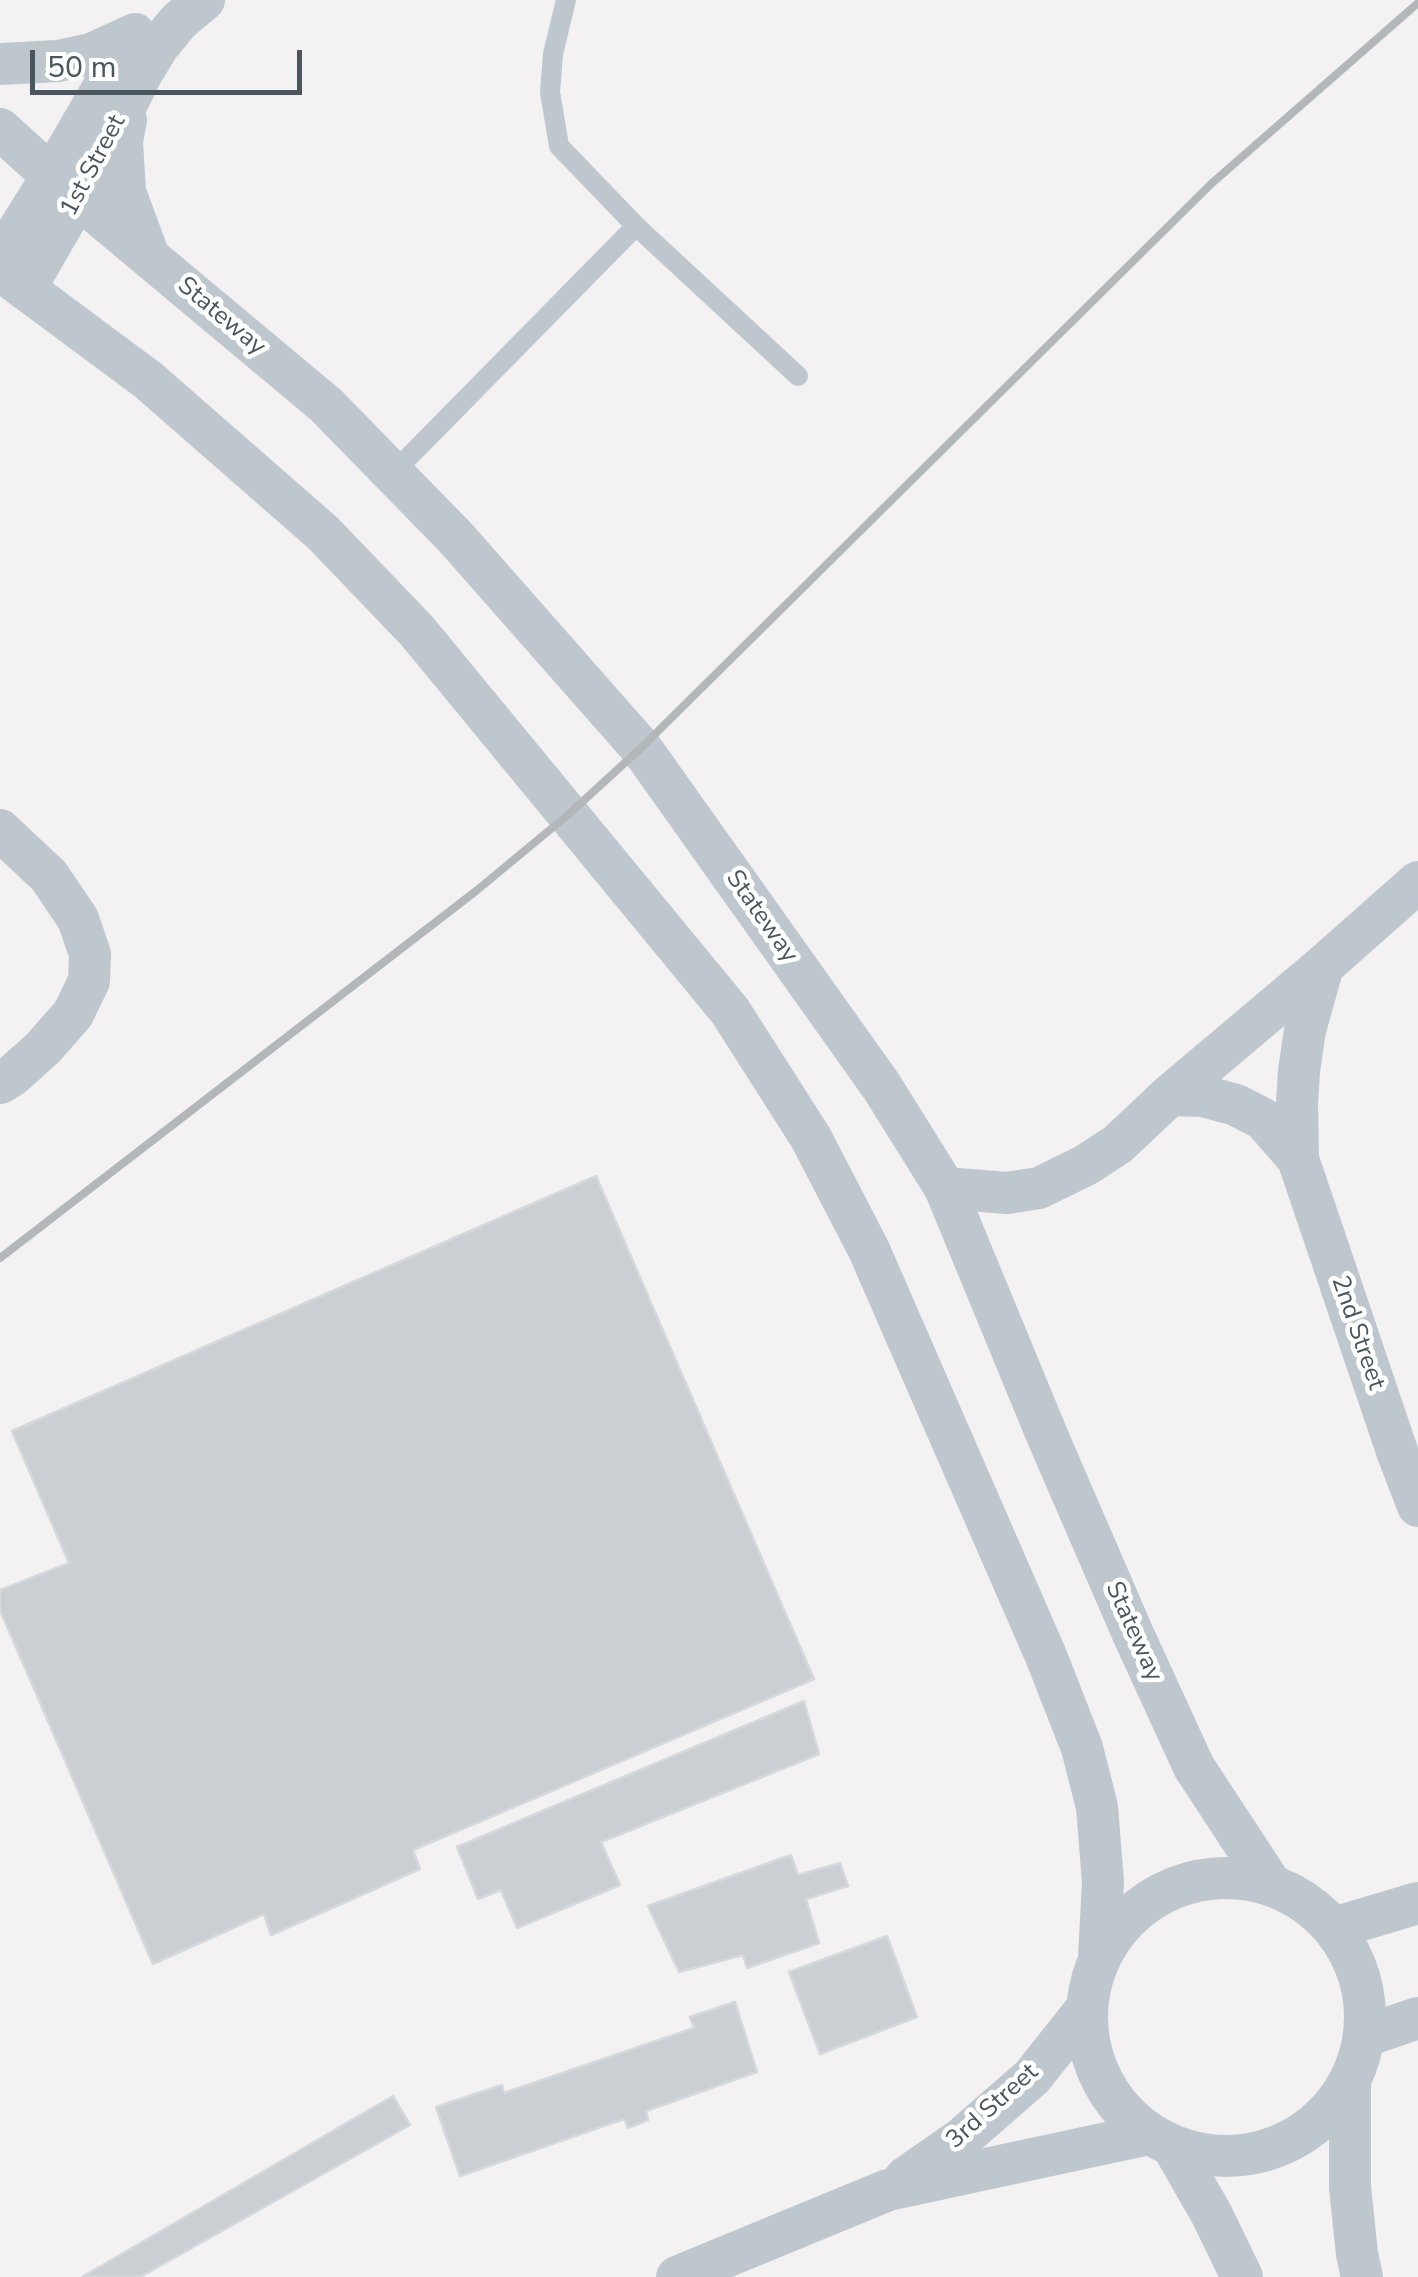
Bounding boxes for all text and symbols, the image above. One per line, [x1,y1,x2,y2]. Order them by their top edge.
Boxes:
scale bar [35,30,308,92]
text: 50 m [47,47,116,88]
street label: 1st Street [55,110,133,222]
street label: Stateway [171,271,271,363]
street label: Stateway [718,865,804,969]
street label: 2nd Street [1324,1272,1390,1394]
street label: Stateway [1098,1578,1168,1686]
street label: 3rd Street [941,2058,1045,2156]

